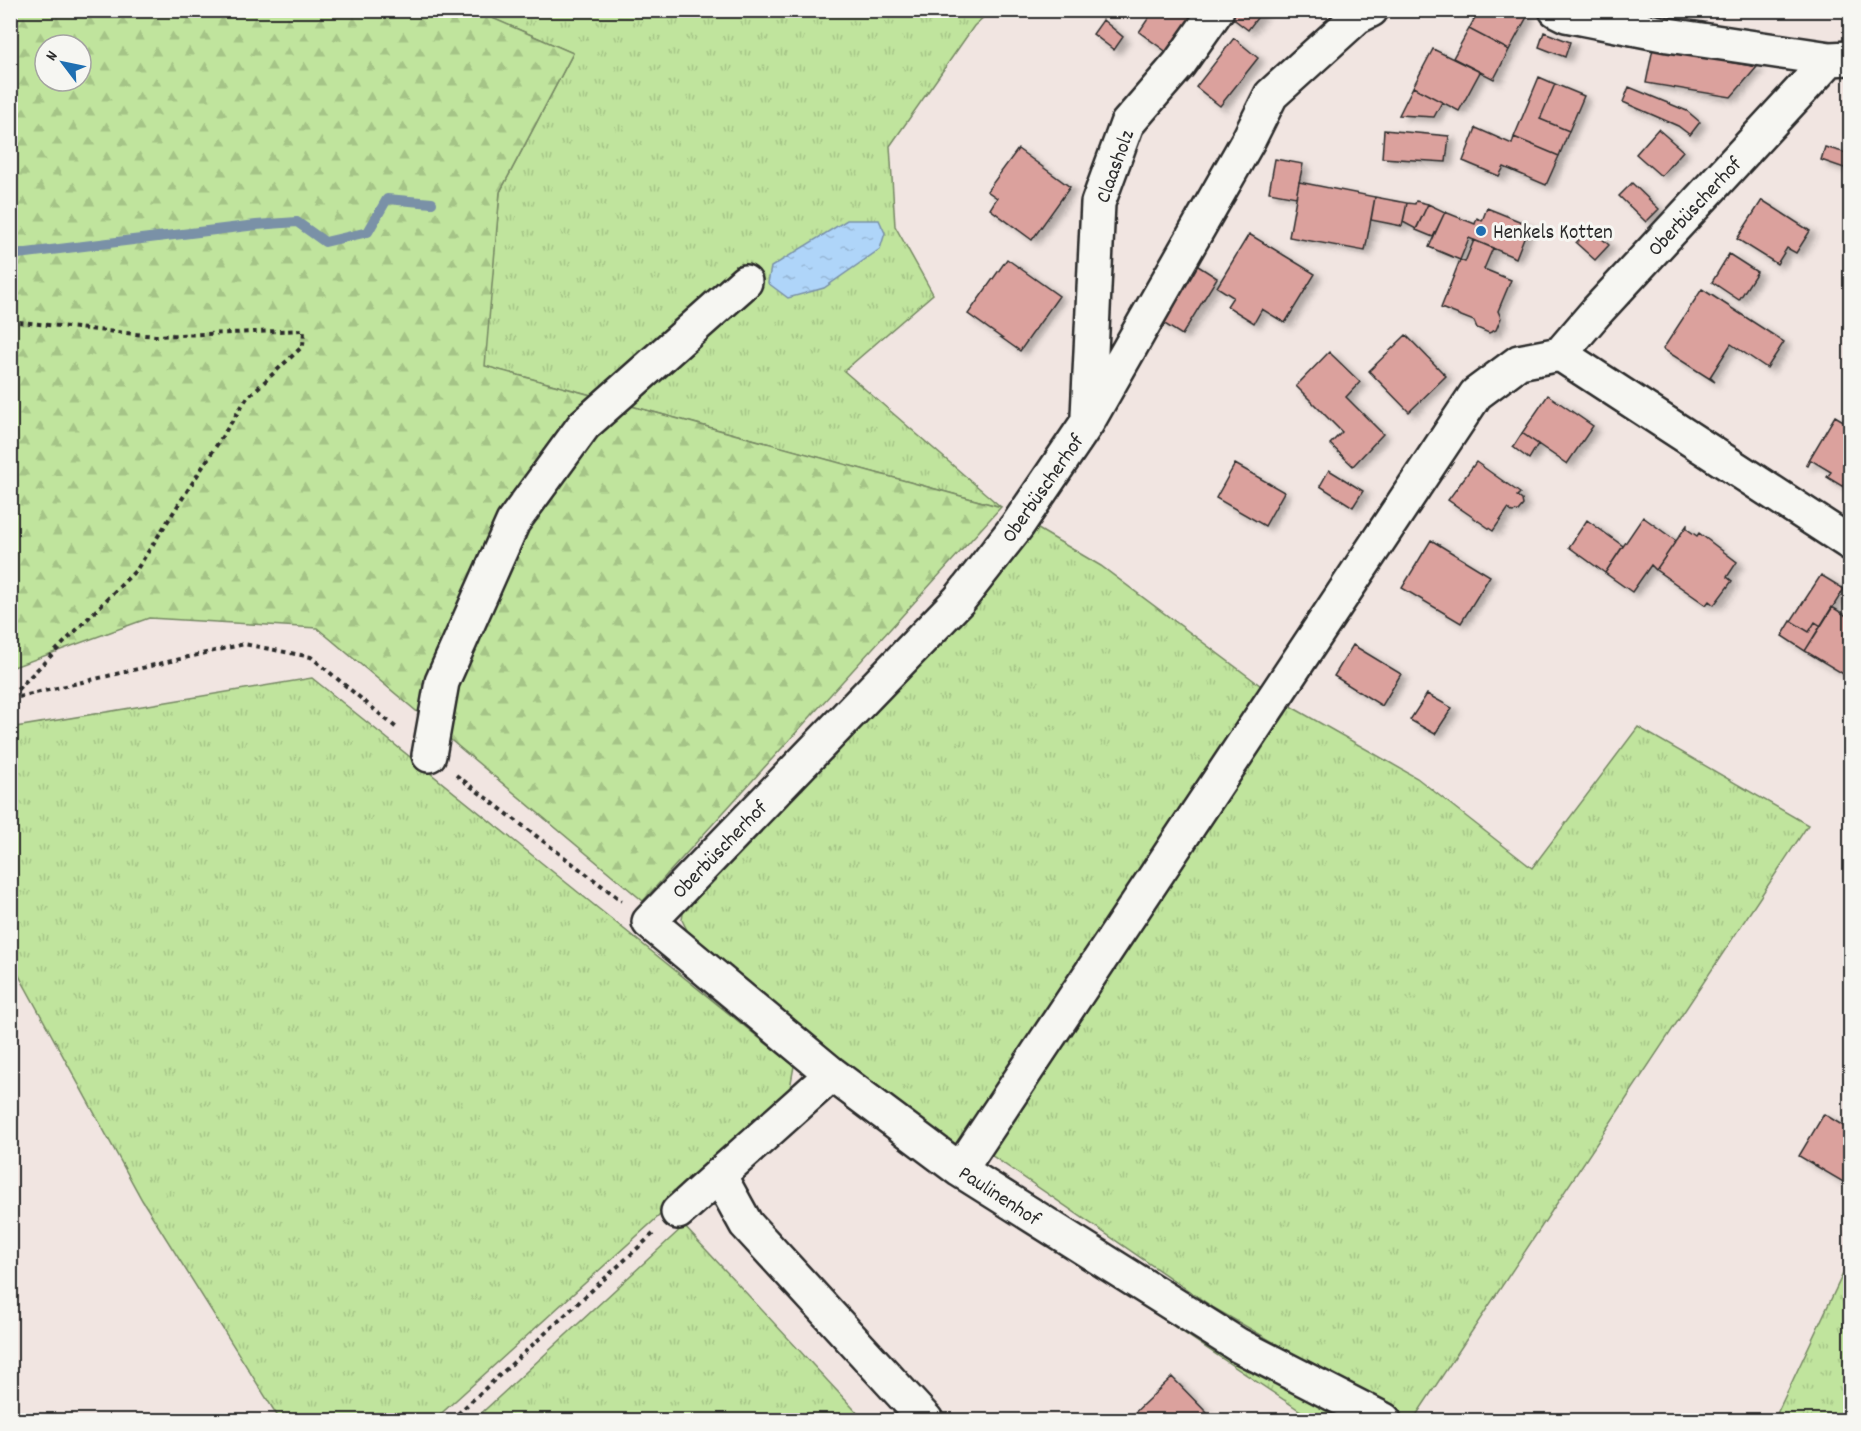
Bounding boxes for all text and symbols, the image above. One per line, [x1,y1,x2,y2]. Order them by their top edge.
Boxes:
north arrow [33,33,93,93]
text: N [41,47,64,66]
street label: Claasholz [1090,126,1144,208]
street label: Oberbüscherhof [1642,151,1751,265]
place label: Henkels Kotten [1493,219,1613,249]
marker: Henkels Kotten [1474,224,1488,238]
street label: Oberbüscherhof [996,429,1093,550]
street label: Oberbüscherhof [666,795,776,907]
street label: Paulinenhof [951,1160,1046,1236]

